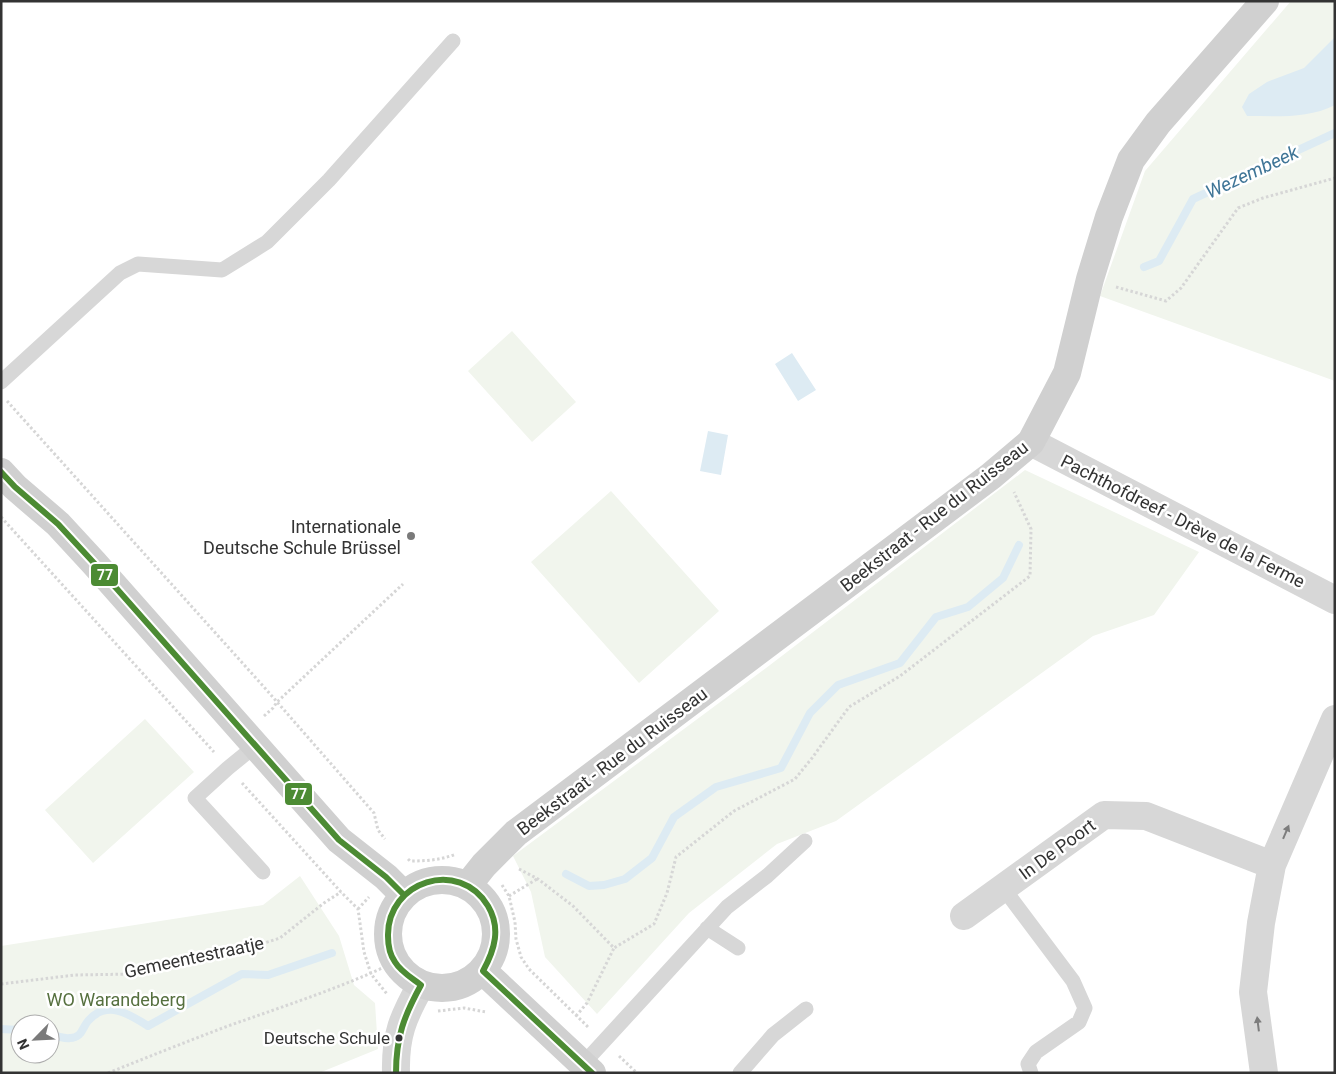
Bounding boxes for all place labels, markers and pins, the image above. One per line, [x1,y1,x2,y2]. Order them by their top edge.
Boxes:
place label: Internationale Deutsche Schule Brüssel [203,516,401,558]
marker: Internationale Deutsche Schule Brüssel [405,530,417,542]
place label: Deutsche Schule [264,1028,390,1048]
marker: Deutsche Schule [394,1033,404,1043]

